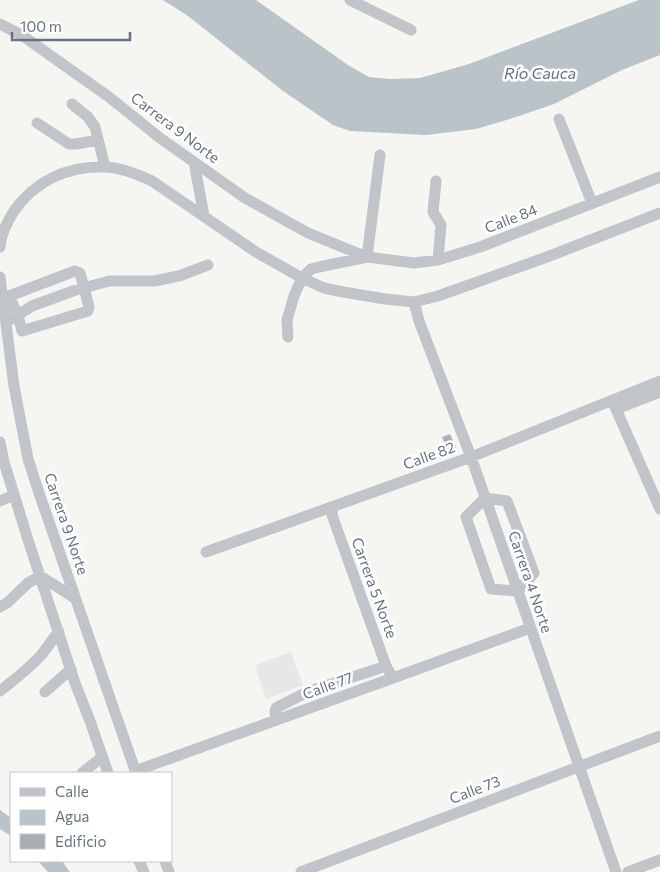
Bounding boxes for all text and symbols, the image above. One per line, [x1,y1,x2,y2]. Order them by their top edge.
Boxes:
scale bar [12,10,130,42]
text: 100 m [20,17,62,35]
water label: Río Cauca [504,63,576,82]
street label: Carrera 9 Norte [128,88,224,166]
street label: Calle 84 [482,200,539,236]
street label: Calle 82 [400,437,457,473]
street label: Carrera 9 Norte [41,470,93,577]
street label: Carrera 4 Norte [505,528,557,635]
street label: Carrera 5 Norte [348,535,402,641]
street label: Calle 77 [300,668,355,702]
street label: Calle 73 [447,771,503,807]
legend [10,772,172,862]
text: Calle [55,782,89,800]
text: Agua [55,807,89,825]
text: Edificio [55,832,106,850]

